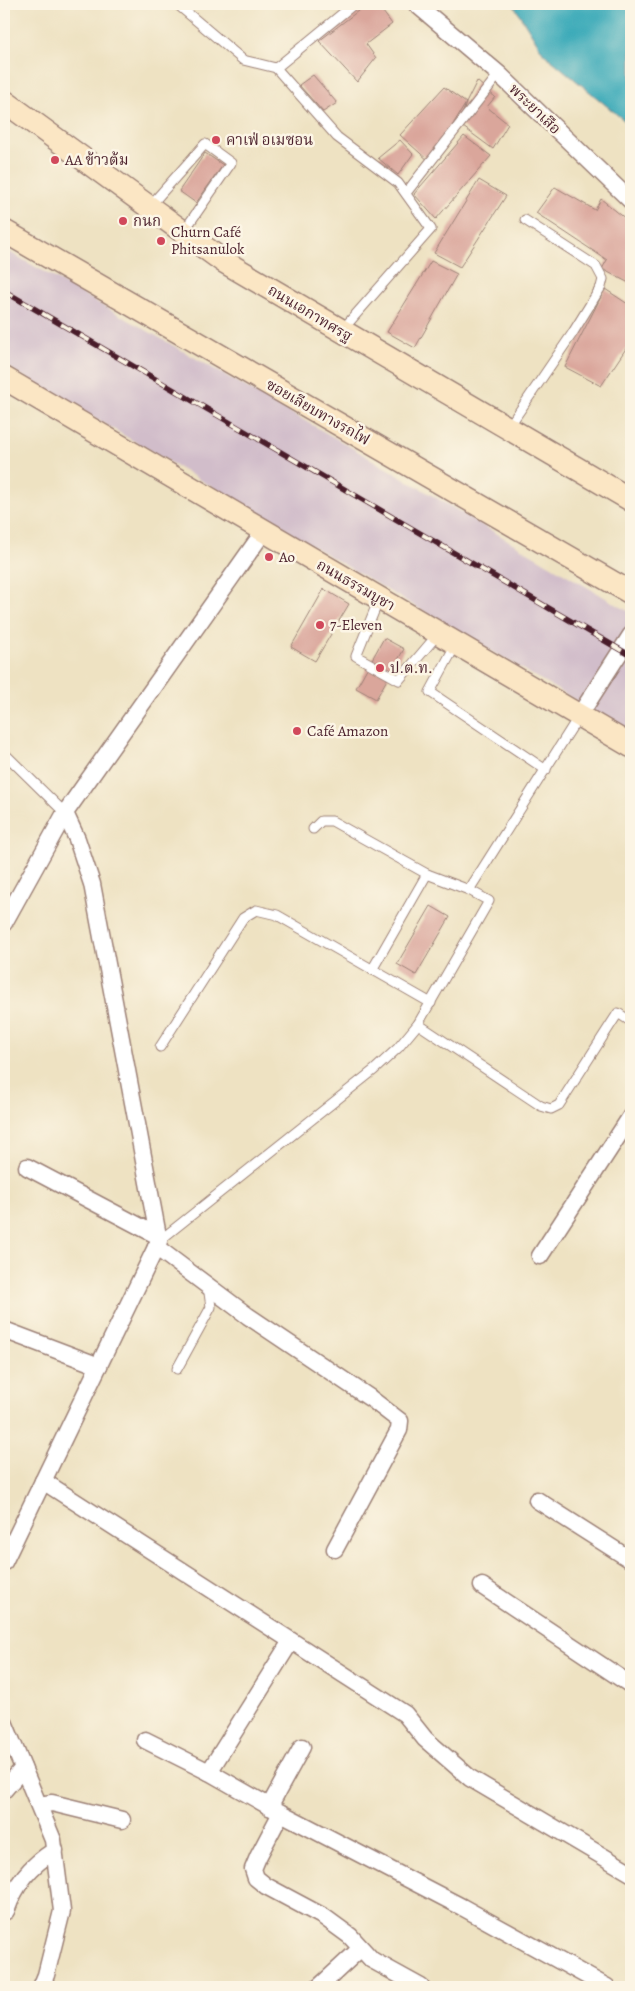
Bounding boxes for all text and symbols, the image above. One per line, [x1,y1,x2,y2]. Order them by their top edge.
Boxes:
street label: พระยาเสือ [505,79,565,139]
place label: คาเฟ่ อเมซอน [226,130,313,150]
marker: คาเฟ่ อเมซอน [210,134,222,146]
place label: AA ข้าวต้ม [64,150,129,170]
marker: AA ข้าวต้ม [49,154,61,166]
place label: กนก [133,211,161,231]
marker: กนก [117,215,129,227]
place label: Churn Café Phitsanulok [171,222,245,259]
marker: Churn Café Phitsanulok [155,235,167,247]
street label: ถนนเอกาทศรฐ [264,280,356,346]
street label: ซอยเลียบทางรถไฟ [263,373,374,450]
place label: Ao [278,547,295,567]
marker: Ao [263,551,275,563]
street label: ถนนธรรมบูชา [313,554,399,616]
place label: 7-Eleven [330,615,382,635]
marker: 7-Eleven [314,619,326,631]
place label: ป.ต.ท. [390,658,433,678]
marker: ป.ต.ท. [374,662,386,674]
place label: Café Amazon [307,721,388,741]
marker: Café Amazon [291,725,303,737]

